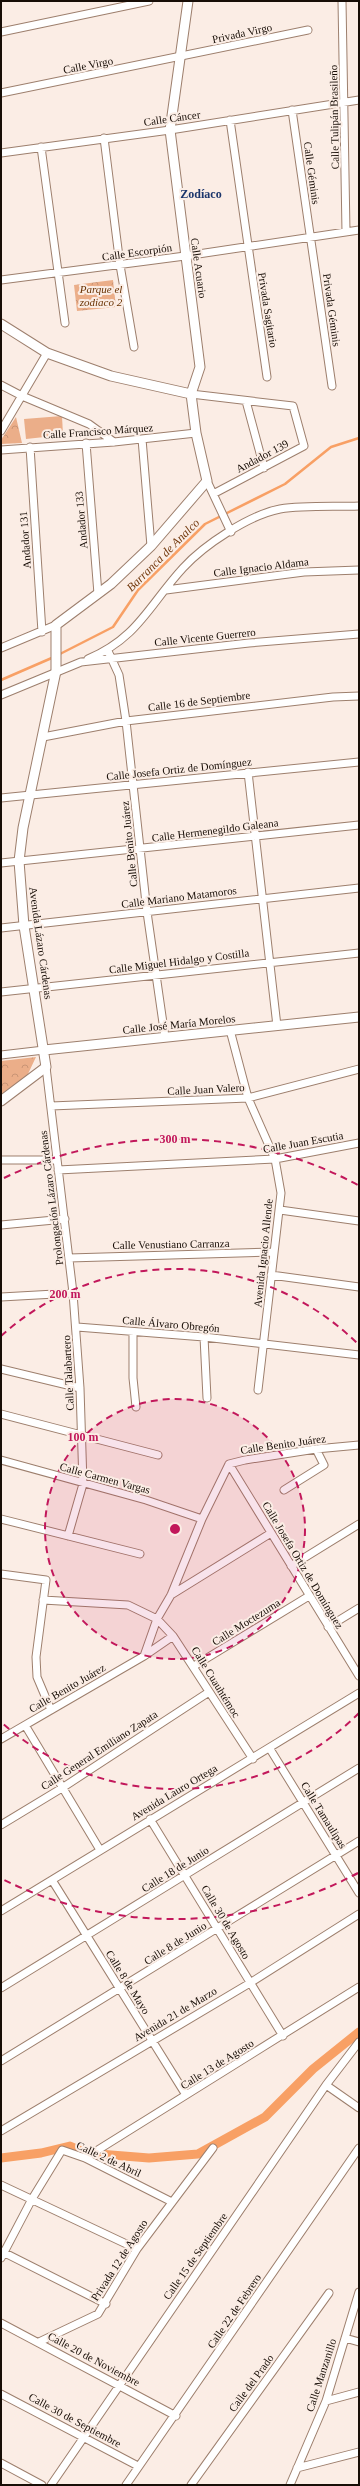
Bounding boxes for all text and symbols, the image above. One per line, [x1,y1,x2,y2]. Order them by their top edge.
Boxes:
street label: Privada Virgo [211,21,274,45]
street label: Calle Virgo [62,54,114,76]
street label: Calle Tulipán Brasileño [327,64,341,169]
street label: Calle Cáncer [143,108,201,128]
street label: Calle Géminis [302,141,322,205]
district label: Zodíaco [180,187,222,201]
street label: Calle Acuario [189,237,209,299]
street label: Calle Escorpión [101,241,173,263]
street label: Privada Sagitario [256,271,280,349]
street label: Privada Géminis [321,273,343,347]
park label: Parque el zodiaco 2 [79,283,123,308]
street label: Calle Francisco Márquez [42,421,154,441]
street label: Andador 139 [234,437,291,475]
street label: Andador 133 [72,490,89,549]
street label: Andador 131 [17,511,33,569]
water label: Barranca de Analco [124,516,202,594]
street label: Calle Ignacio Aldama [213,555,309,579]
street label: Calle Vicente Guerrero [154,626,257,648]
street label: Calle 16 de Septiembre [147,689,251,713]
street label: Calle Josefa Ortiz de Domínguez [106,755,252,783]
street label: Calle Benito Juárez [119,800,139,887]
street label: Calle Hermenegildo Galeana [151,816,279,844]
street label: Calle Mariano Matamoros [121,884,237,910]
street label: Avenida Lázaro Cárdenas [27,886,55,1000]
street label: Calle Miguel Hidalgo y Costilla [108,946,250,976]
street label: Calle José María Morelos [122,1012,236,1036]
street label: Calle Juan Valero [167,1081,245,1097]
street label: Calle Juan Escutia [262,1129,344,1155]
street label: Prolongación Lázaro Cárdenas [37,1130,65,1266]
text: 300 m [160,1132,191,1146]
street label: Avenida Ignacio Allende [251,1198,275,1308]
street label: Calle Venustiano Carranza [112,1237,230,1251]
text: 200 m [50,1287,81,1301]
street label: Calle Álvaro Obregón [122,1314,221,1334]
street label: Calle Talabartero [60,1334,76,1411]
text: 100 m [68,1430,99,1444]
street label: Calle Benito Juárez [240,1432,327,1456]
street label: Calle Carmen Vargas [58,1460,152,1496]
street label: Calle Josefa Ortiz de Domínguez [260,1499,346,1631]
centre of rings [168,1522,182,1536]
street label: Calle Moctezuma [210,1596,282,1648]
street label: Calle Cuauhtémoc [189,1644,243,1720]
street label: Calle Benito Juárez [27,1661,107,1715]
street label: Calle General Emiliano Zapata [38,1708,160,1792]
street label: Avenida Lauro Ortega [129,1762,219,1822]
street label: Calle Tamaulipas [299,1779,349,1851]
street label: Calle 18 de Junio [139,1843,211,1894]
street label: Calle 30 de Agosto [199,1883,253,1962]
street label: Calle 8 de Junio [142,1919,209,1967]
street label: Calle 8 de Mayo [104,1948,153,2017]
street label: Avenida 21 de Marzo [131,1984,219,2044]
street label: Calle 13 de Agosto [178,2036,256,2091]
street label: Calle 2 de Abril [75,2139,143,2179]
street label: Calle 15 de Septiembre [161,2210,230,2302]
street label: Privada 12 de Agosto [88,2217,150,2303]
street label: Calle 22 de Febrero [205,2271,264,2350]
street label: Calle 20 de Noviembre [46,2330,142,2388]
street label: Calle Manzanillo [304,2337,339,2413]
street label: Calle del Prado [226,2352,276,2414]
street label: Calle 30 de Septiembre [27,2391,123,2450]

